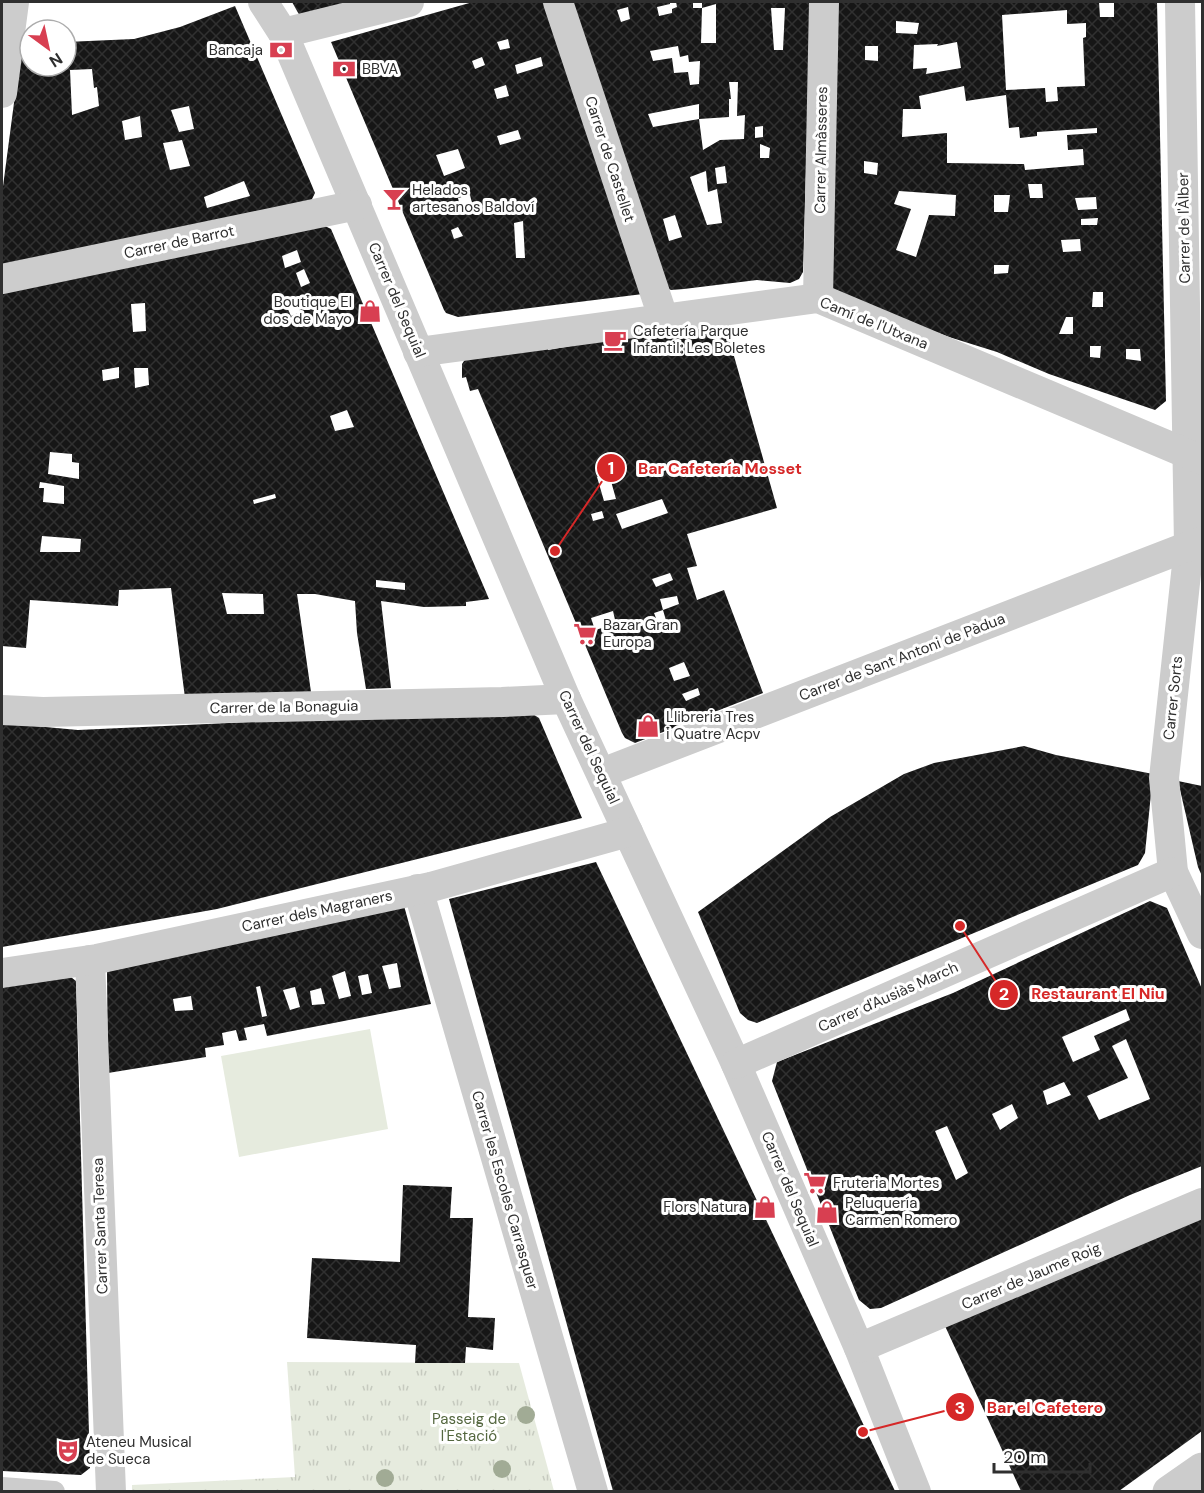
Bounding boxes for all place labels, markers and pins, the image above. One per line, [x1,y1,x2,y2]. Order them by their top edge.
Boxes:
bank icon: Bancaja [268,37,294,63]
place label: Bancaja [209,40,263,60]
bank icon: BBVA [331,56,357,82]
place label: BBVA [362,59,398,79]
place label: Helados artesanos Baldoví [412,180,535,217]
bar icon: Helados artesanos Baldoví [381,186,407,212]
place label: Boutique El dos de Mayo [263,292,352,329]
shop icon: Boutique El dos de Mayo [357,298,383,324]
place label: Cafetería Parque Infantil: Les Boletes [633,321,765,358]
cafe icon: Cafetería Parque Infantil: Les Boletes [602,327,628,353]
callout: Bar Cafetería Mosset [596,451,814,485]
place label: Bazar Gran Europa [603,615,678,652]
supermarket icon: Bazar Gran Europa [572,621,598,647]
place label: Llibreria Tres i Quatre Acpv [666,707,761,744]
shop icon: Llibreria Tres i Quatre Acpv [635,713,661,739]
callout: Restaurant El Niu [989,977,1177,1011]
supermarket icon: Fruteria Mortes [802,1170,828,1196]
place label: Fruteria Mortes [833,1173,939,1193]
place label: Peluquería Carmen Romero [845,1193,957,1230]
shop icon: Flors Natura [752,1194,778,1220]
place label: Flors Natura [663,1197,747,1217]
shop icon: Peluquería Carmen Romero [814,1199,840,1225]
callout: Bar el Cafetero [945,1390,1115,1424]
place label: Ateneu Musical de Sueca [86,1432,192,1469]
theatre icon: Ateneu Musical de Sueca [55,1438,81,1464]

